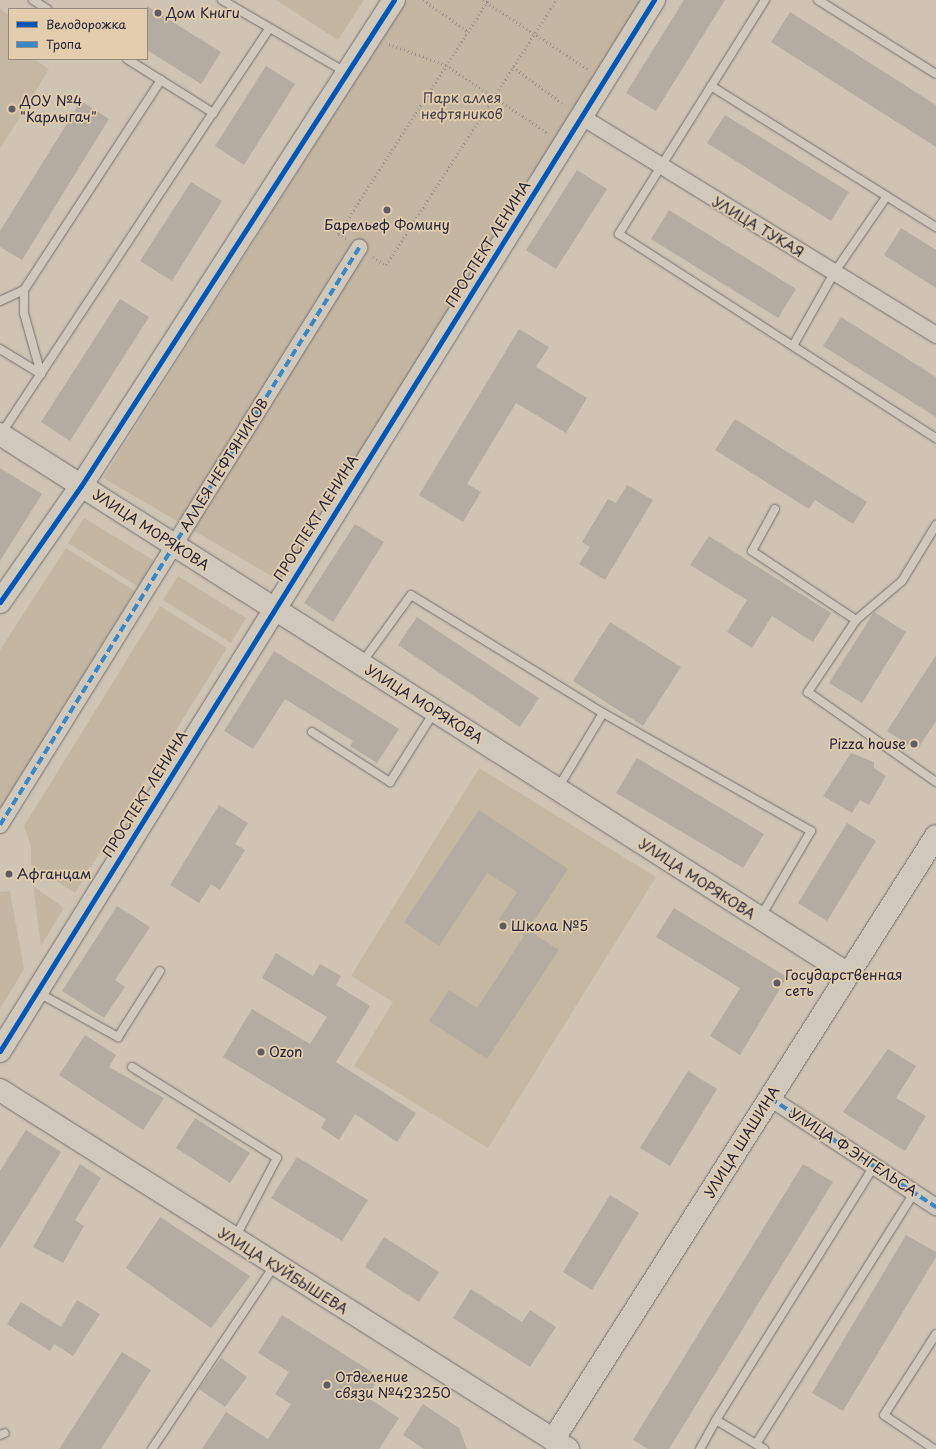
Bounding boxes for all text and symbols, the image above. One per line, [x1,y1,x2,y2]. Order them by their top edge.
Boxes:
place label: Дом Книги [166,5,240,21]
legend [8,8,148,60]
marker: Дом Книги [153,8,163,18]
text: Велодорожка [46,15,126,33]
text: Тропа [46,35,82,53]
park label: Парк аллея нефтяников [421,90,503,122]
place label: ДОУ №4 "Карлыгач" [20,93,97,126]
marker: ДОУ №4 "Карлыгач" [7,104,17,114]
street label: ПРОСПЕКТ ЛЕНИНА [442,177,534,311]
street label: УЛИЦА ТУКАЯ [709,193,807,261]
marker: Барельеф Фомину [382,205,392,215]
place label: Барельеф Фомину [324,217,450,233]
street label: АЛЛЕЯ НЕФТЯНИКОВ [176,395,272,535]
street label: ПРОСПЕКТ ЛЕНИНА [270,451,362,585]
street label: УЛИЦА МОРЯКОВА [89,486,213,574]
street label: УЛИЦА МОРЯКОВА [362,661,486,747]
street label: ПРОСПЕКТ ЛЕНИНА [99,727,191,861]
place label: Pizza house [828,736,906,752]
marker: Pizza house [909,739,919,749]
street label: УЛИЦА МОРЯКОВА [635,835,759,923]
place label: Афганцам [17,866,91,882]
marker: Афганцам [4,869,14,879]
place label: Школа №5 [511,918,589,934]
marker: Школа №5 [498,921,508,931]
place label: Государственная сеть [785,967,903,1000]
marker: Государственная сеть [772,978,782,988]
place label: Ozon [269,1044,302,1060]
marker: Ozon [256,1047,266,1057]
street label: УЛИЦА ШАШИНА [701,1083,783,1201]
street label: УЛИЦА Ф.ЭНГЕЛЬСА [786,1104,920,1200]
street label: УЛИЦА КУЙБЫШЕВА [215,1224,351,1318]
place label: Отделение связи №423250 [335,1369,451,1402]
marker: Отделение связи №423250 [322,1380,332,1390]

